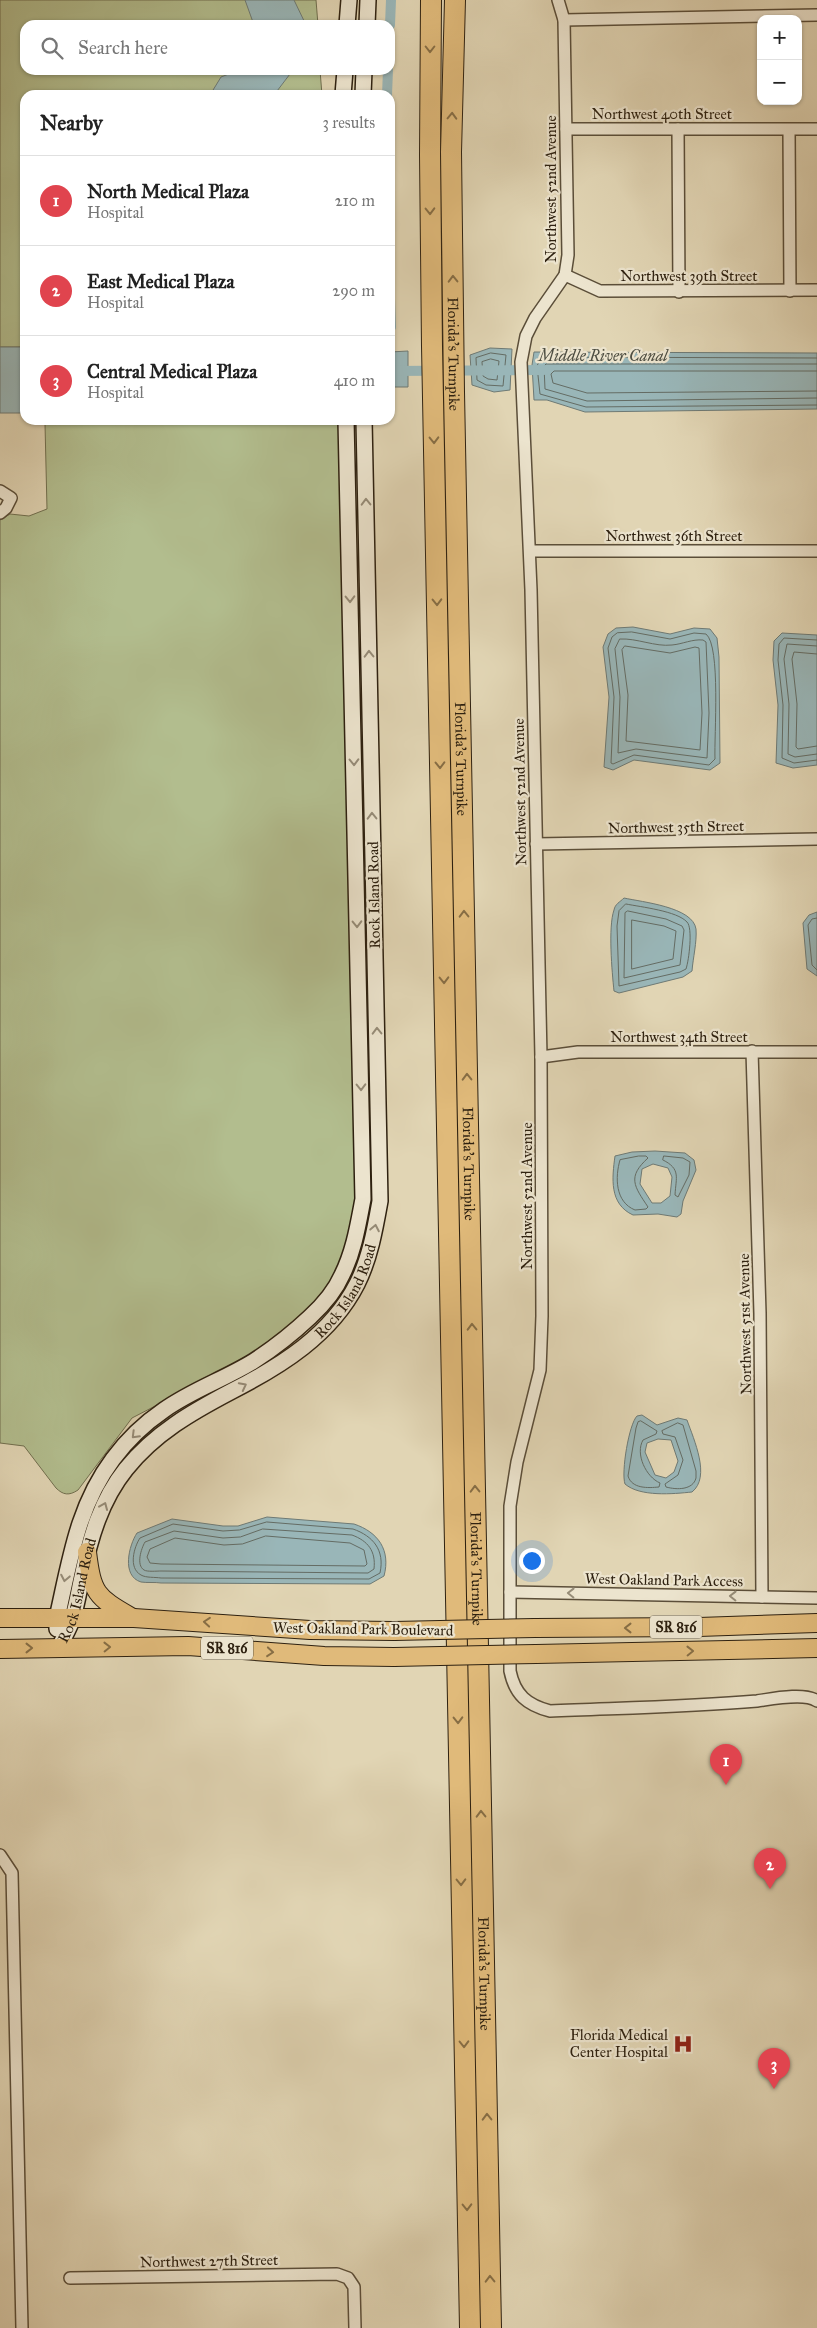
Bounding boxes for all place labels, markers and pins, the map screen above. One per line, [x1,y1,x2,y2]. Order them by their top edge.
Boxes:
pin: 1 [710,1744,742,1785]
pin: 2 [754,1848,786,1889]
place label: Florida Medical Center Hospital [570,2026,669,2061]
hospital icon: Florida Medical Center Hospital [672,2033,694,2055]
pin: 3 [758,2048,790,2089]

